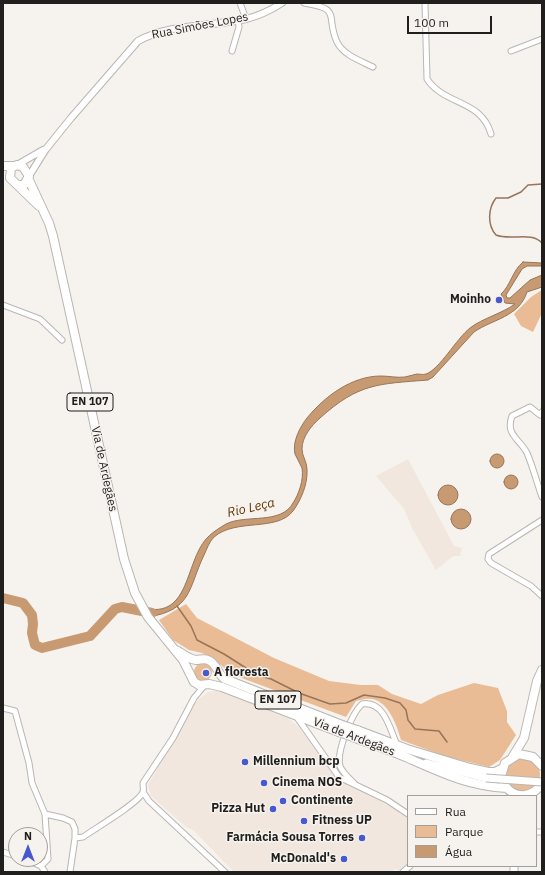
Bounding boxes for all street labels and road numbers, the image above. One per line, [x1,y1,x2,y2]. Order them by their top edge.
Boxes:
street label: Rua Simões Lopes [150,10,250,42]
road number: EN 107 [67,393,113,411]
street label: Via de Ardegães [88,425,120,513]
road number: EN 107 [255,691,301,709]
street label: Via de Ardegães [311,715,397,759]

